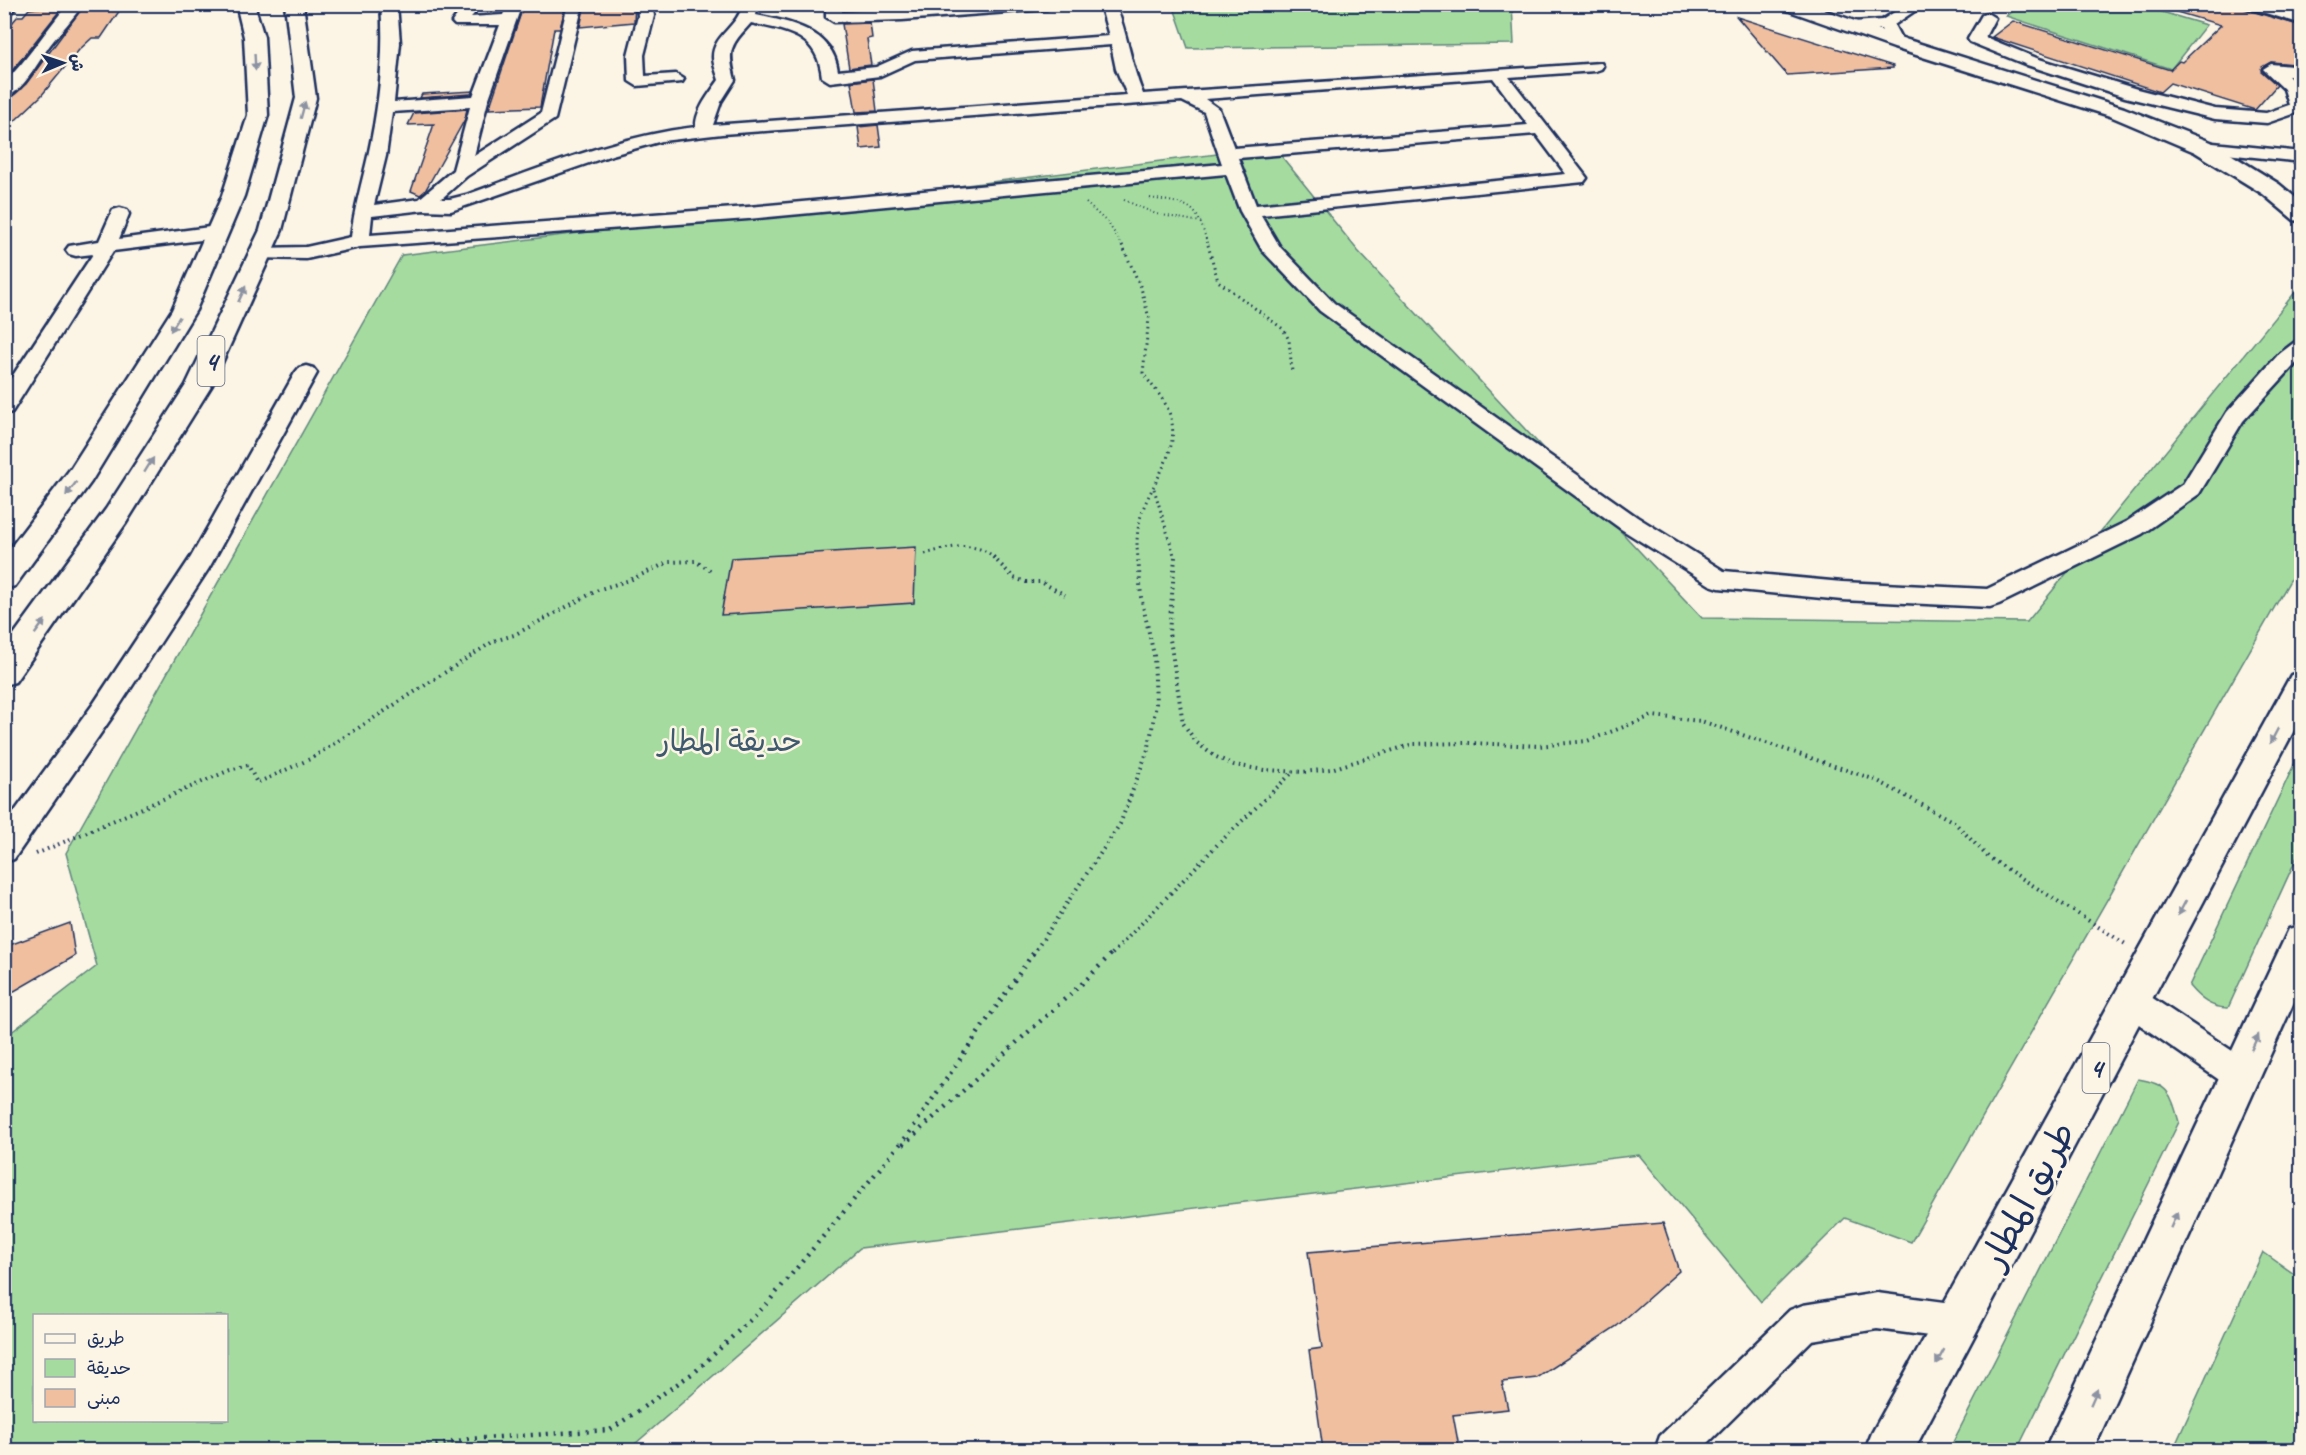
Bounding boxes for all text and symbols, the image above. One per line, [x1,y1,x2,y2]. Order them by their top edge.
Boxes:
north arrow [33,33,93,93]
one-way arrow [251,52,260,71]
text: ش [67,53,87,72]
one-way arrow [299,101,308,119]
one-way arrow [237,285,247,303]
one-way arrow [169,316,180,332]
road number: 4 [198,336,224,386]
one-way arrow [143,457,154,473]
one-way arrow [65,481,77,497]
one-way arrow [33,619,45,634]
park label: حديقة المطار [655,722,802,760]
one-way arrow [2269,728,2279,745]
one-way arrow [2177,900,2187,917]
one-way arrow [2250,1034,2259,1051]
road number: 4 [2082,1043,2110,1093]
street label: طريق المطار [1969,1114,2086,1279]
one-way arrow [2169,1210,2179,1228]
legend [33,1314,228,1422]
text: طريق [87,1327,125,1349]
one-way arrow [1935,1349,1945,1366]
text: حديقة [87,1357,131,1379]
text: مبنى [87,1387,121,1409]
one-way arrow [2089,1389,2098,1406]

